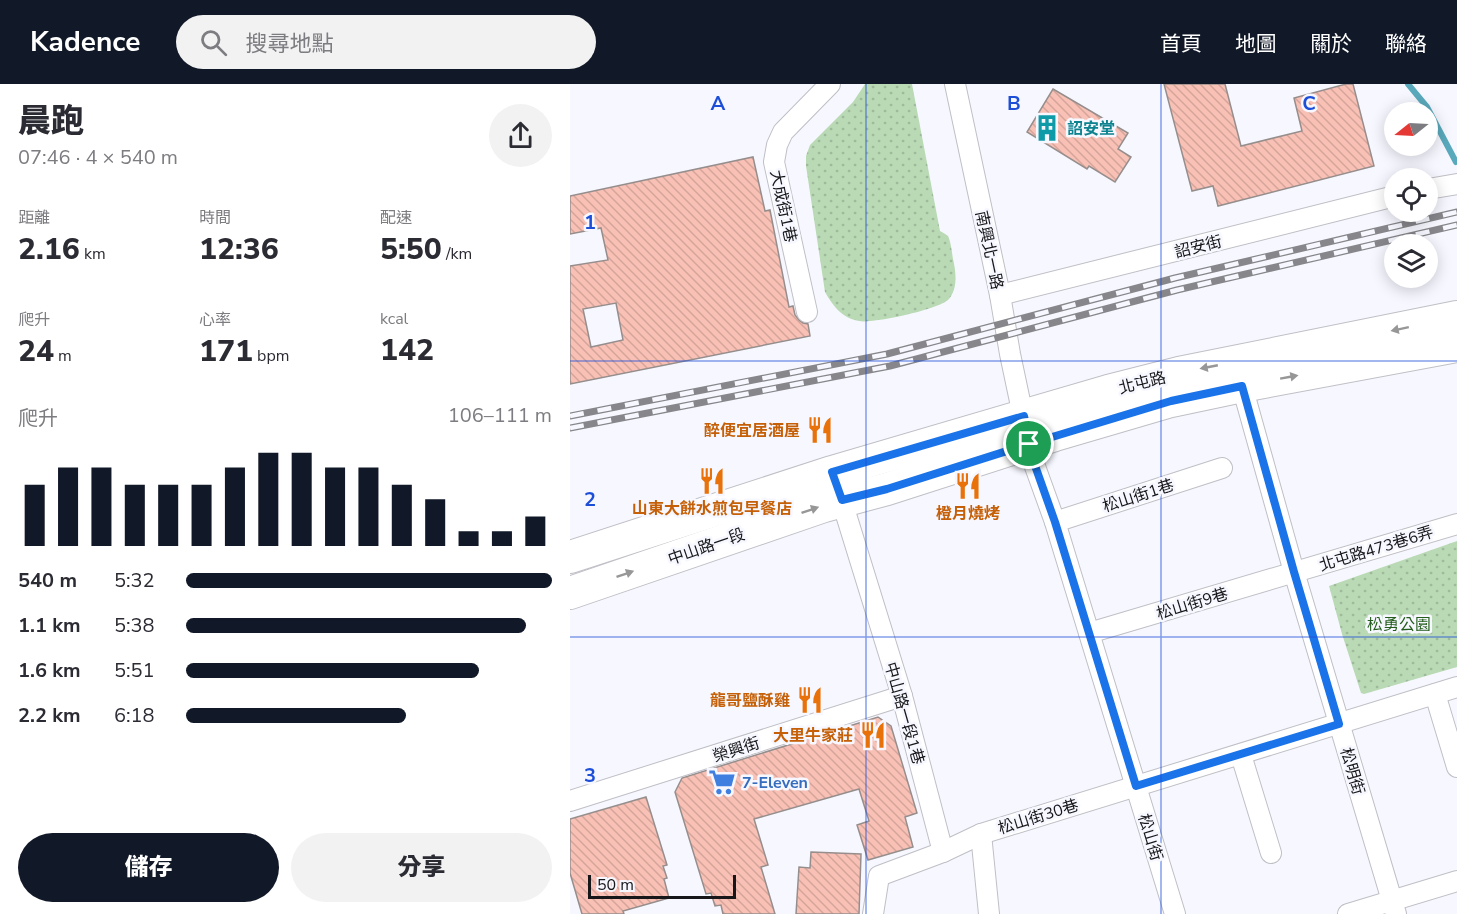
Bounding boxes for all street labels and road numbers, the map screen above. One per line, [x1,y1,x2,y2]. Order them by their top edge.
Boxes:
street label: 大成街1巷 [765,168,801,244]
street label: 南興北一路 [970,209,1008,292]
street label: 詔安街 [1172,230,1224,263]
street label: 北屯路 [1116,366,1168,399]
street label: 松山街1巷 [1100,474,1177,518]
street label: 北屯路473巷6弄 [1316,521,1436,577]
street label: 中山路一段 [665,524,748,570]
street label: 松山街9巷 [1154,583,1231,625]
street label: 中山路一段1巷 [879,659,929,767]
street label: 榮興街 [710,732,763,768]
street label: 松明街 [1335,745,1369,797]
street label: 松山街30巷 [995,794,1081,840]
street label: 松山街 [1133,811,1168,863]

